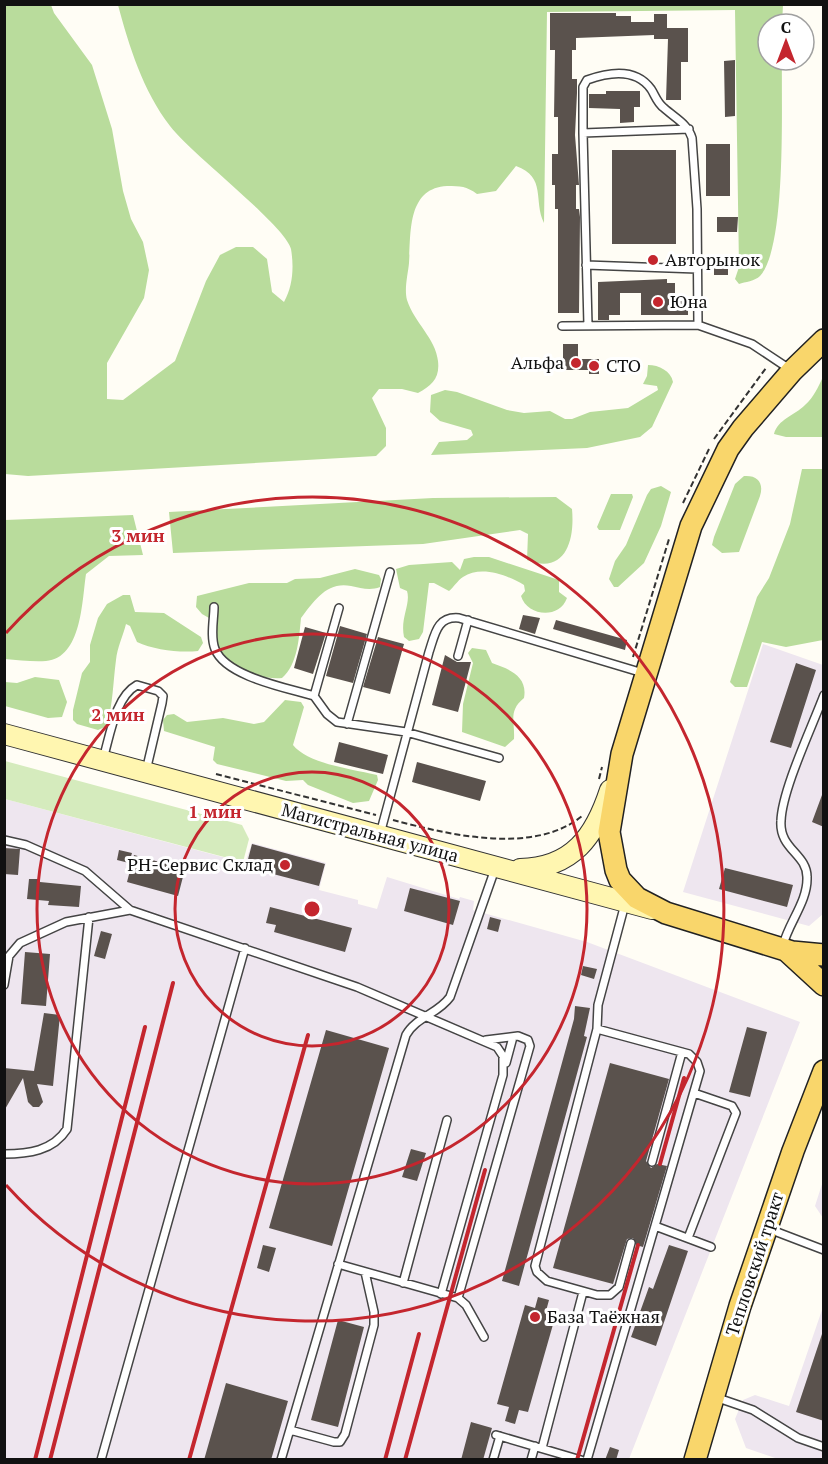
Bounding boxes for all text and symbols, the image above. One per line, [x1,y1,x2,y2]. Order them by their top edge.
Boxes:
north arrow [756,12,816,72]
text: С [781,16,791,38]
place label: Авторынок [665,247,760,271]
marker: Авторынок [646,253,660,267]
place label: Юна [670,289,708,313]
marker: Юна [651,295,665,309]
place label: Альфа [511,350,564,374]
place label: СТО [606,353,641,377]
marker: Альфа [569,356,583,370]
marker: СТО [587,359,601,373]
text: 3 мин [111,523,165,547]
text: 2 мин [91,702,145,726]
street label: Магистральная улица [279,797,461,867]
text: 1 мин [188,799,242,823]
place label: РН-Сервис Cклад [127,852,273,876]
marker: РН-Сервис Cклад [278,858,292,872]
centre of rings [302,899,322,919]
street label: Тепловский тракт [719,1189,789,1339]
place label: База Таёжная [547,1304,660,1328]
marker: База Таёжная [528,1310,542,1324]

